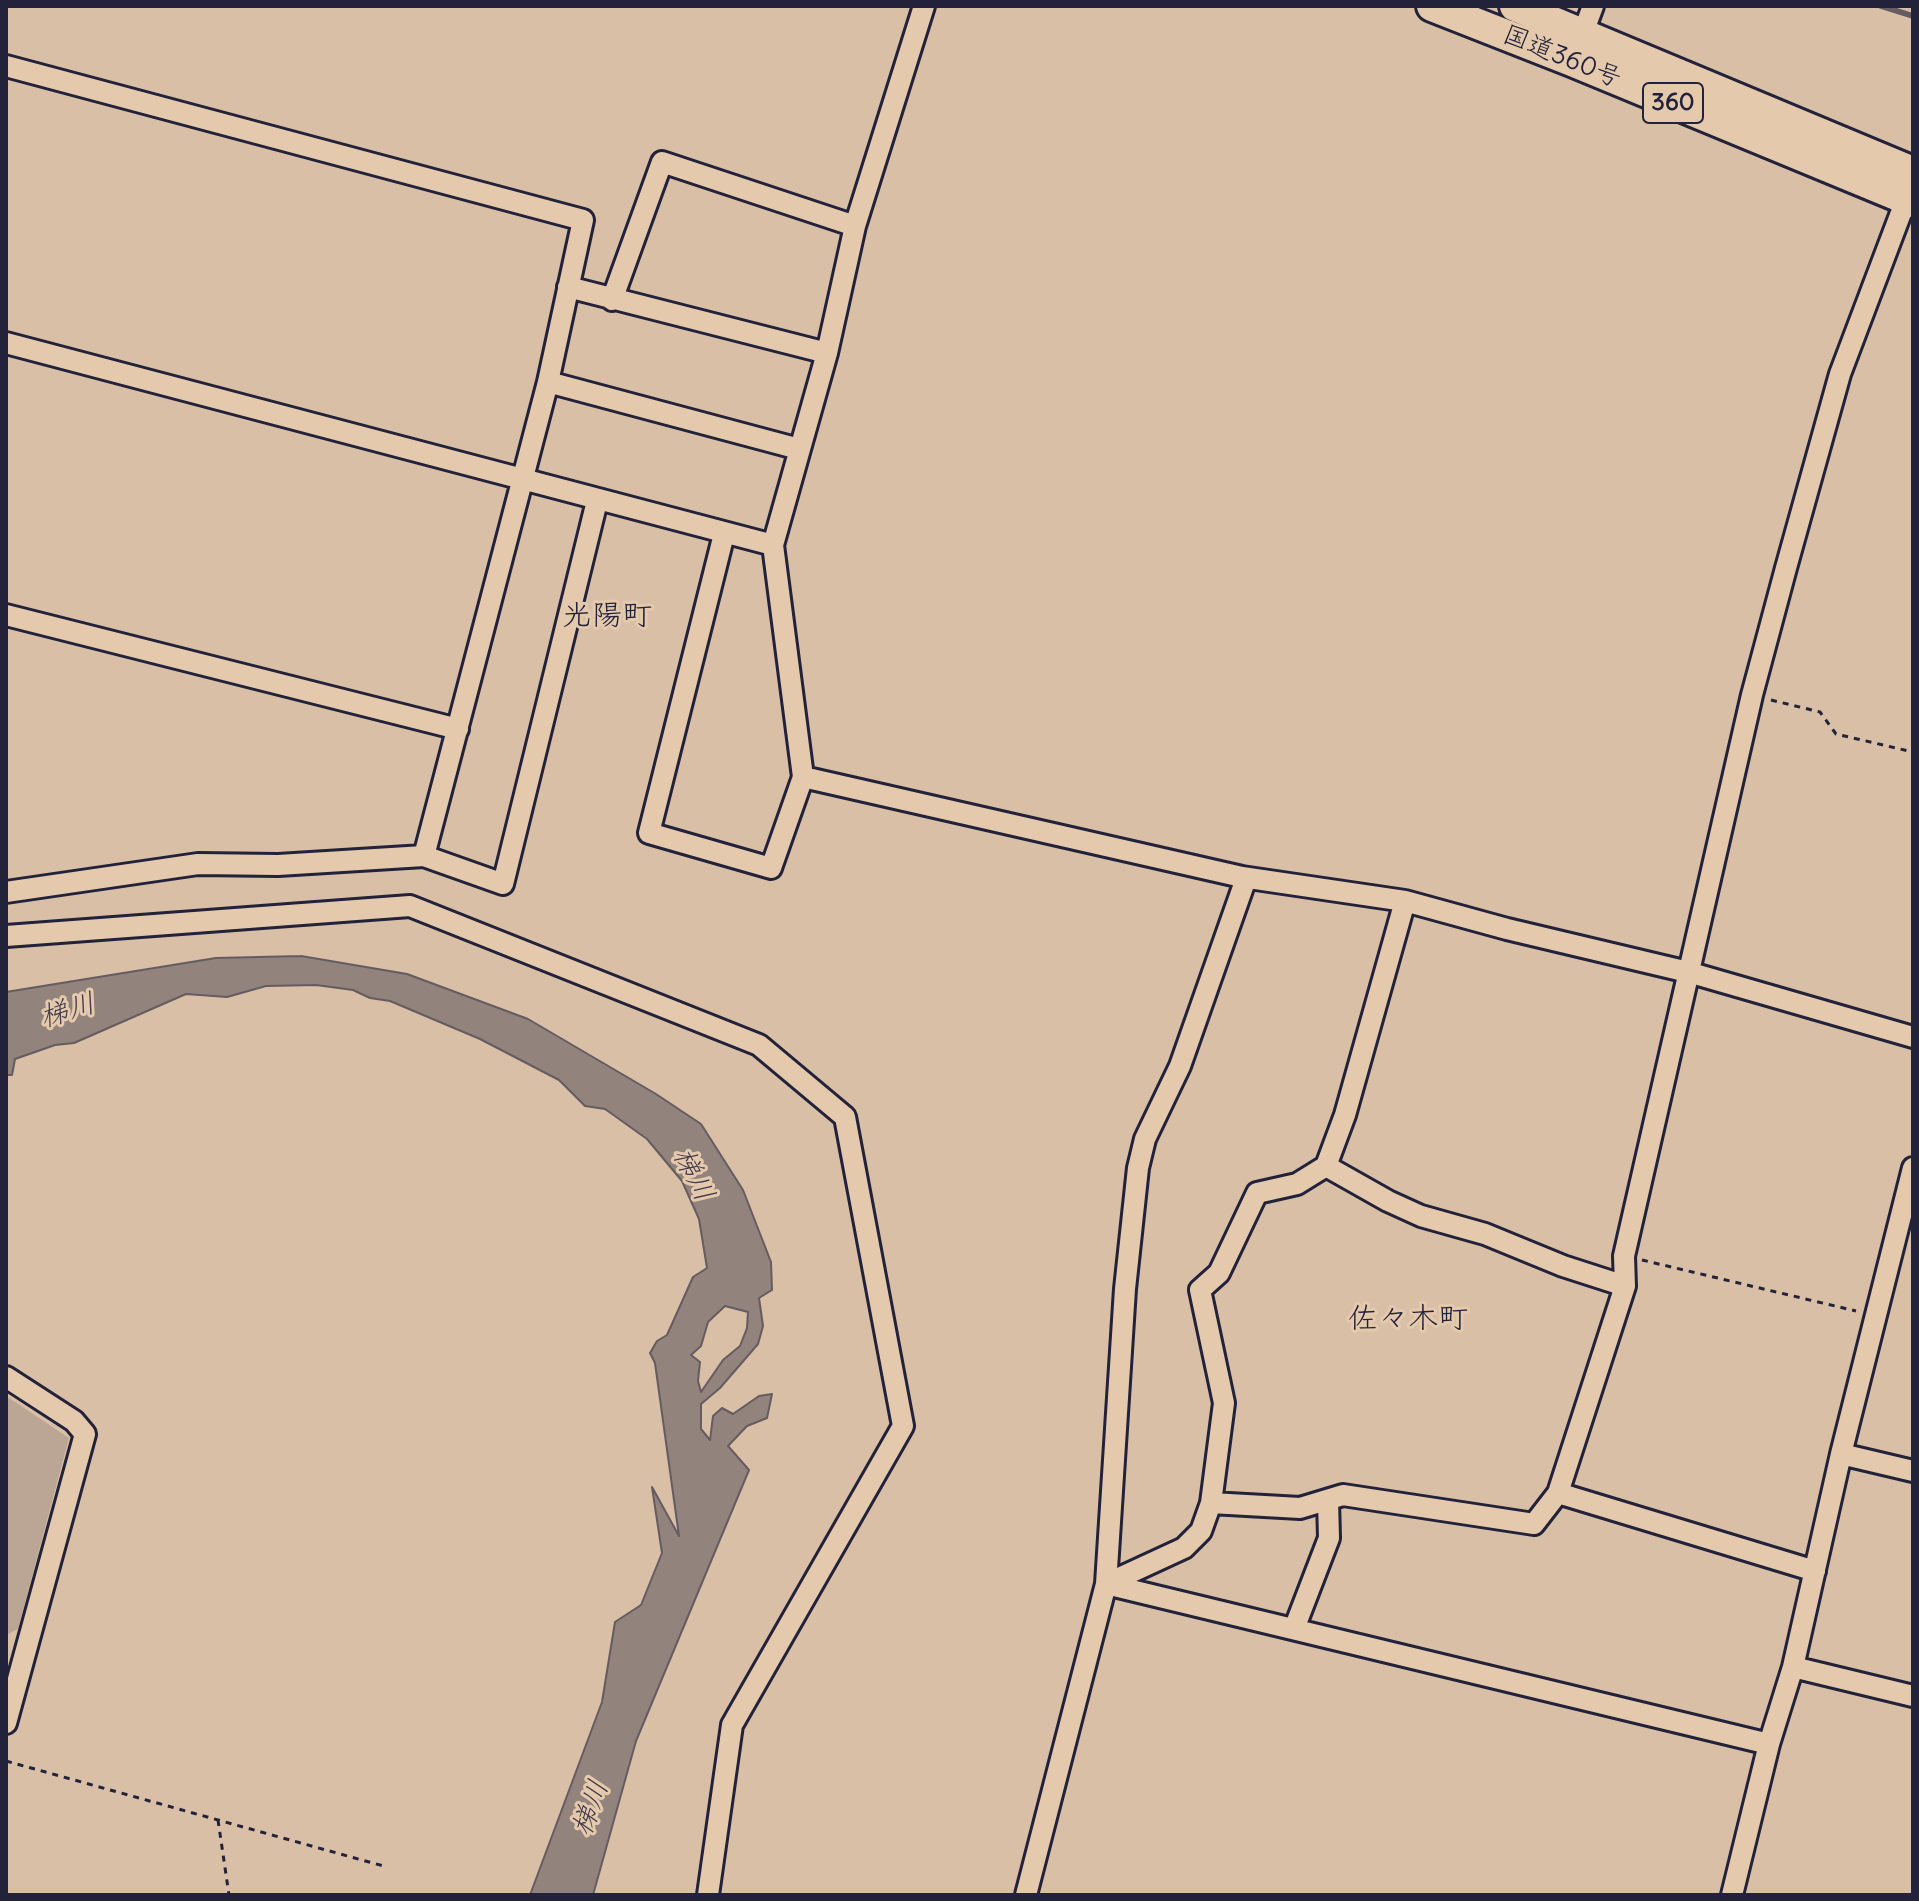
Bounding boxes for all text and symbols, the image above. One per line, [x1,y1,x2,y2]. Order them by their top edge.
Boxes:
street label: 国道360号 [1498,19,1626,95]
road number: 360 [1643,83,1703,123]
district label: 光陽町 [562,598,652,634]
water label: 梯川 [36,987,100,1035]
water label: 梯川 [665,1142,721,1208]
district label: 佐々木町 [1348,1301,1468,1337]
water label: 梯川 [566,1776,616,1840]

